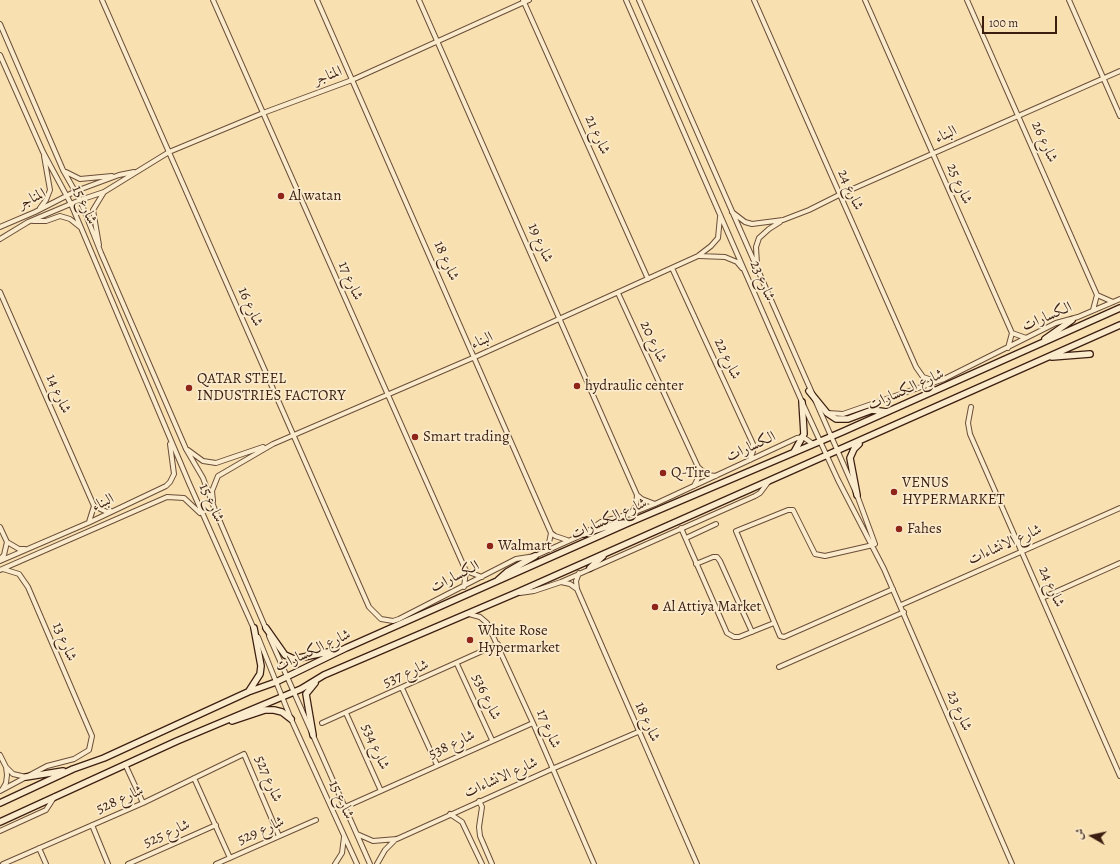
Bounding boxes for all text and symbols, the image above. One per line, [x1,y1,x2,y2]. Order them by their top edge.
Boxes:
scale bar [984,8,1059,34]
text: 100 m [989,15,1018,31]
street label: المناجر [311,62,345,90]
street label: شارع 21 [580,112,614,158]
street label: شارع 26 [1027,119,1061,165]
street label: البناء [932,122,960,148]
street label: شارع 25 [942,161,976,207]
street label: شارع 24 [833,167,867,213]
street label: شارع 15 [68,183,100,227]
street label: المناجر [15,185,49,213]
place label: Al watan [289,187,342,205]
marker: Al watan [276,191,286,201]
street label: شارع 19 [523,221,557,265]
street label: شارع 18 [429,238,463,284]
street label: شارع 23 [745,258,779,304]
street label: شارع 17 [334,259,366,303]
street label: شارع 16 [233,285,267,329]
street label: الكسارات [1019,298,1075,336]
street label: شارع 20 [636,318,670,366]
street label: البناء [468,328,496,354]
street label: شارع 22 [710,336,744,382]
street label: شارع الكسارات [865,365,947,415]
place label: QATAR STEEL INDUSTRIES FACTORY [197,370,346,405]
street label: شارع 14 [41,372,75,416]
place label: hydraulic center [585,377,684,395]
marker: hydraulic center [572,381,582,391]
marker: QATAR STEEL INDUSTRIES FACTORY [184,383,194,393]
place label: Smart trading [423,428,509,446]
street label: الكسارات [723,428,779,466]
marker: Smart trading [410,432,420,442]
place label: Q-Tire [671,464,710,482]
marker: Q-Tire [658,468,668,478]
place label: VENUS HYPERMARKET [902,474,1005,509]
street label: شارع 15 [195,481,227,525]
marker: VENUS HYPERMARKET [889,487,899,497]
street label: البناء [89,490,117,516]
street label: شارع الكسارات [568,494,650,544]
place label: Fahes [907,520,942,538]
street label: شارع الانشاءات [965,521,1045,569]
marker: Fahes [894,524,904,534]
place label: Walmart [498,537,552,555]
marker: Walmart [485,541,495,551]
street label: الكسارات [427,557,483,597]
street label: شارع 24 [1034,564,1068,610]
place label: Al Attiya Market [663,598,762,616]
marker: Al Attiya Market [650,602,660,612]
street label: شارع 13 [48,620,80,664]
place label: White Rose Hypermarket [478,622,560,657]
street label: شارع الكسارات [272,626,354,676]
marker: White Rose Hypermarket [465,635,475,645]
street label: شارع 537 [380,656,432,692]
street label: شارع 536 [468,671,504,723]
street label: شارع 23 [942,688,976,734]
street label: شارع 18 [630,699,664,745]
street label: شارع 17 [532,707,564,751]
street label: شارع 534 [357,721,393,773]
street label: شارع 538 [426,726,478,764]
street label: شارع 527 [250,753,286,805]
street label: شارع الانشاءات [461,754,541,802]
street label: شارع 15 [324,778,358,822]
street label: شارع 528 [94,782,146,818]
street label: شارع 529 [235,813,287,849]
street label: شارع 525 [141,816,193,852]
north arrow [1072,816,1112,856]
text: ش [1071,827,1088,841]

